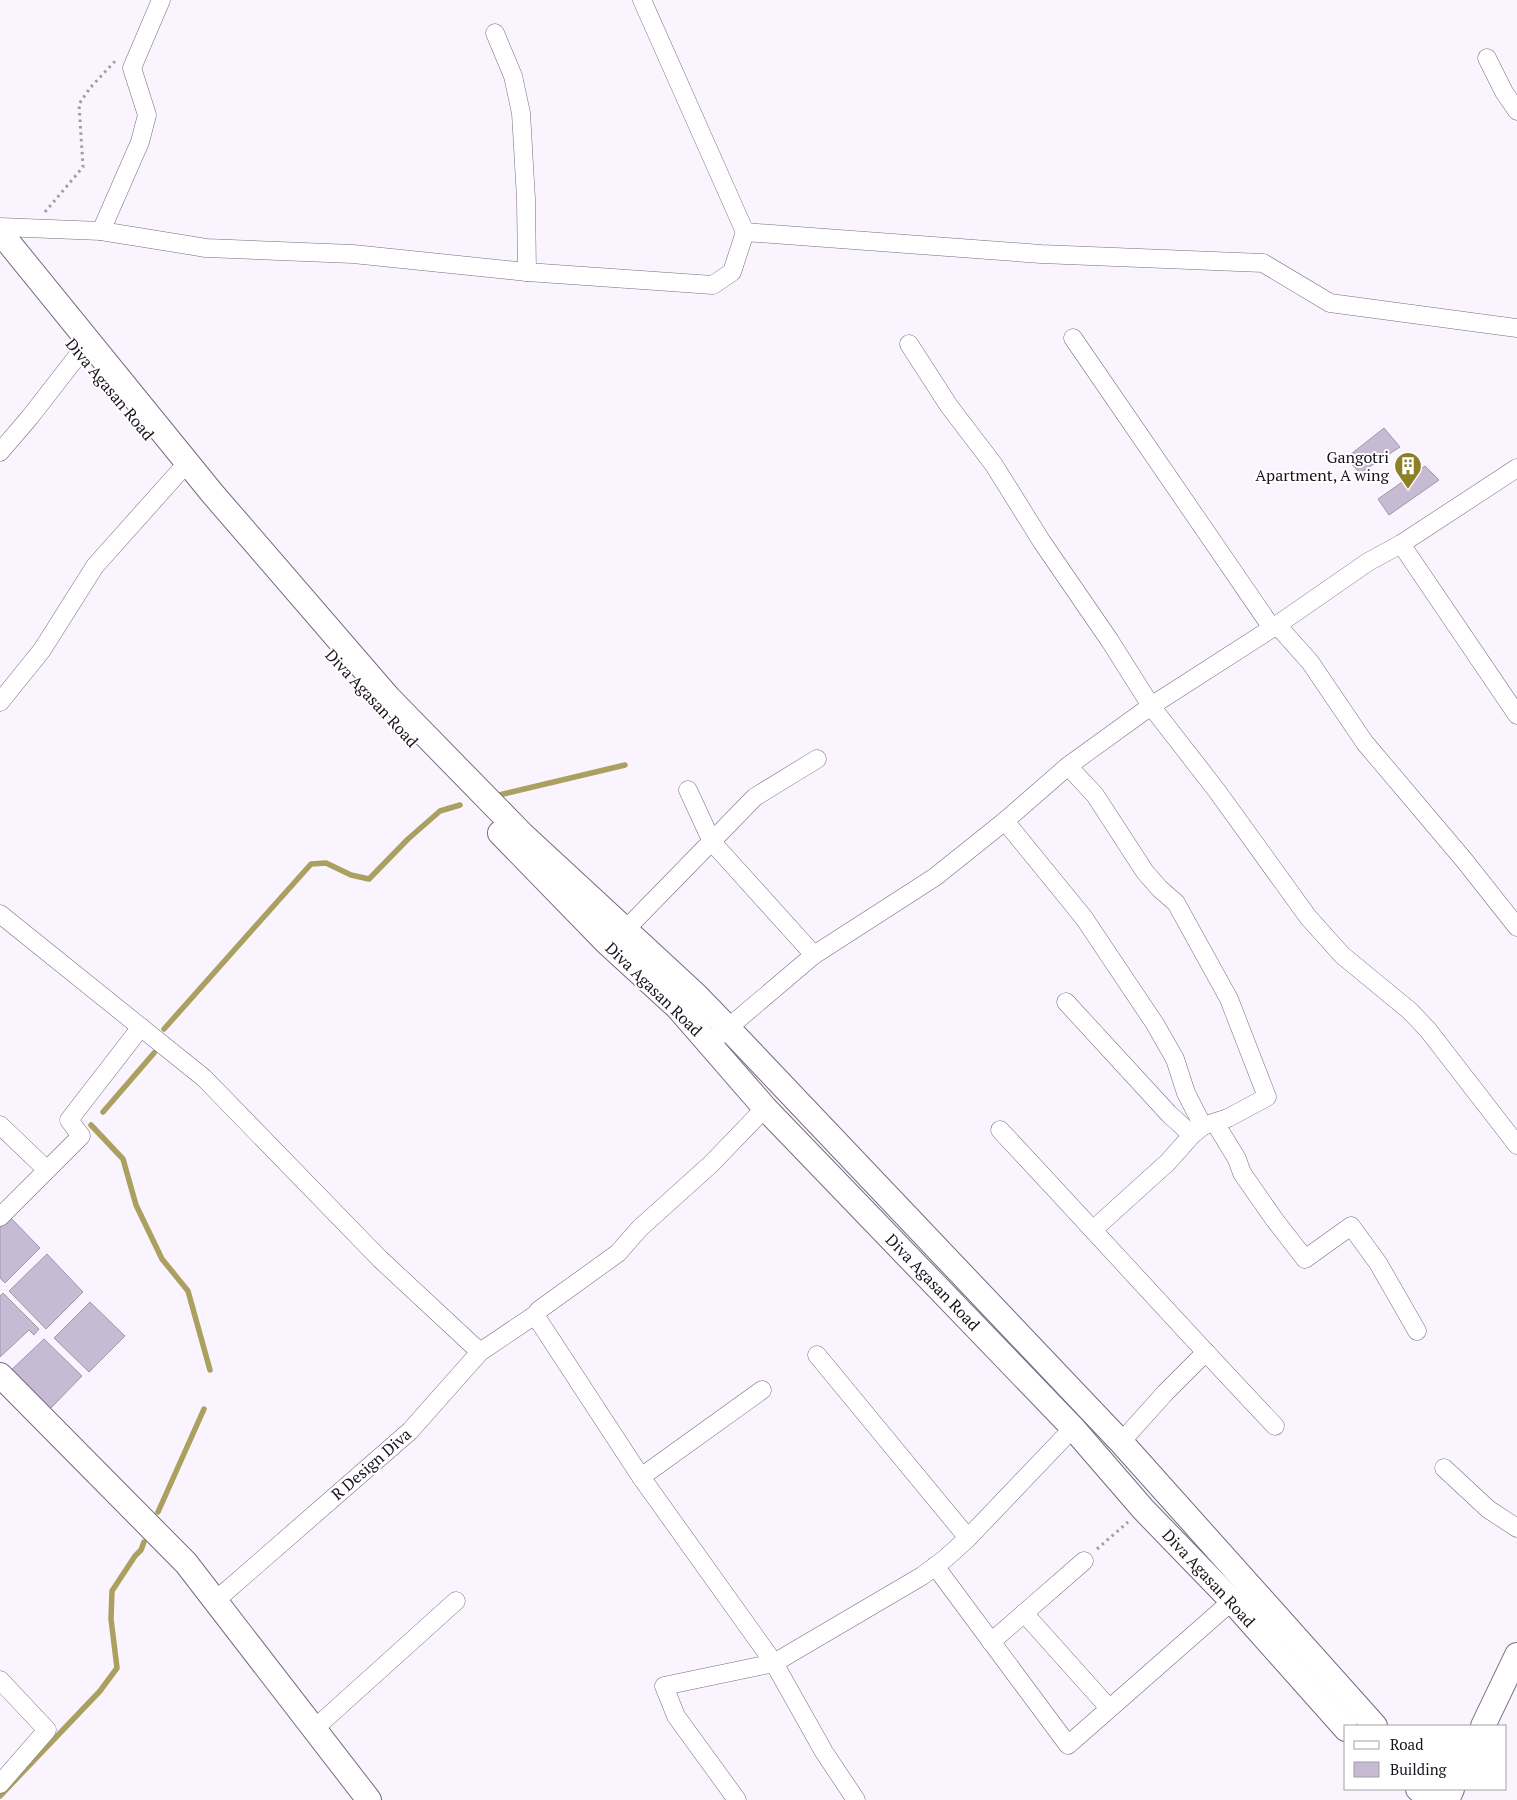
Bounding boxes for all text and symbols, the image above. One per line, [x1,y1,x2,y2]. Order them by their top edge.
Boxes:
street label: Diva Agasan Road [61,333,159,445]
place label: Gangotri Apartment, A wing [1255,446,1390,486]
building icon: Gangotri Apartment, A wing [1393,451,1423,490]
street label: Diva Agasan Road [321,644,423,752]
street label: Diva Agasan Road [601,937,707,1041]
street label: Diva Agasan Road [881,1229,985,1335]
street label: R Design Diva [326,1423,416,1505]
street label: Diva Agasan Road [1158,1524,1260,1632]
legend [1344,1725,1507,1790]
text: Road [1390,1734,1423,1754]
text: Building [1390,1759,1448,1779]

